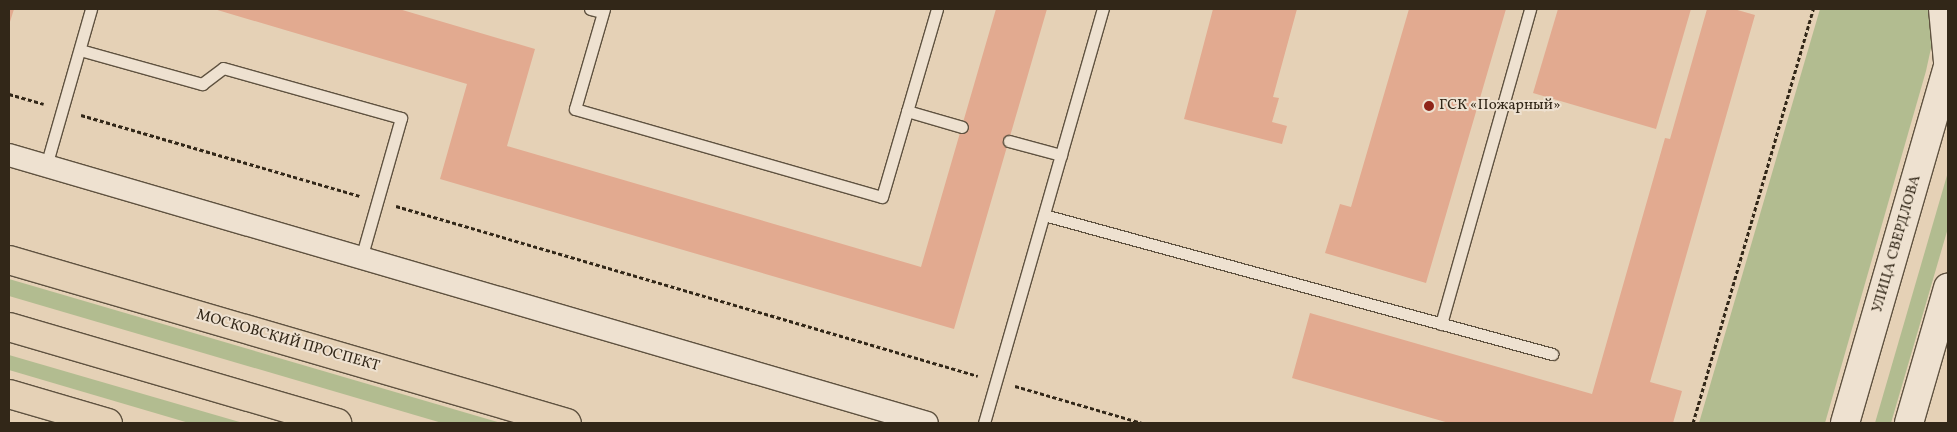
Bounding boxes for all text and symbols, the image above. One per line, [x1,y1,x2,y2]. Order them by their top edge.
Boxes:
place label: ГСК «Пожарный» [1439,97,1561,115]
marker: ГСК «Пожарный» [1423,100,1435,112]
street label: УЛИЦА СВЕРДЛОВА [1869,173,1925,315]
street label: МОСКОВСКИЙ ПРОСПЕКТ [194,306,382,376]

